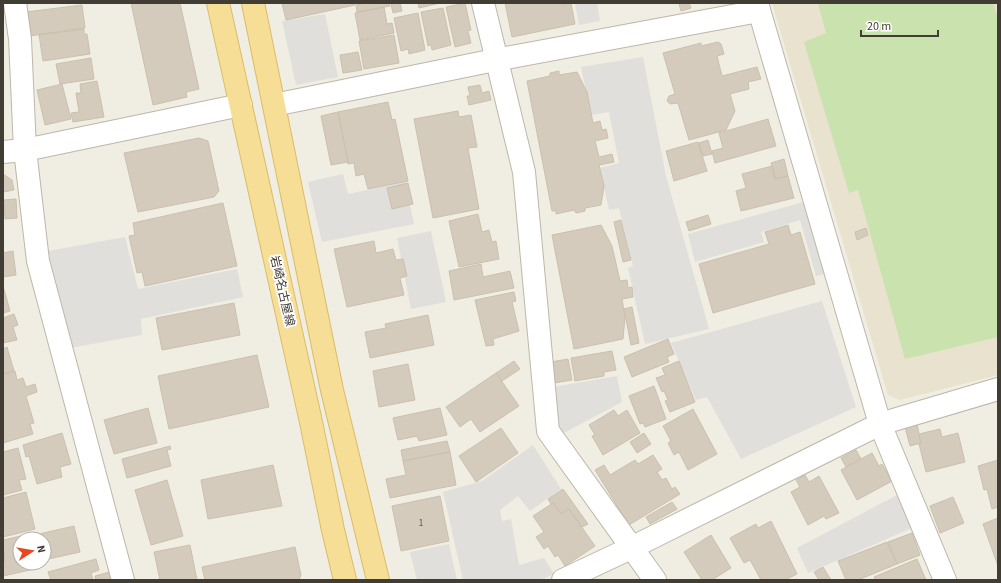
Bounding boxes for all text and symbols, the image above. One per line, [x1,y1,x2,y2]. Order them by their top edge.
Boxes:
scale bar [861,12,938,38]
text: 20 m [867,18,891,35]
street label: 岩崎名古屋線 [266,254,298,328]
house number: 1 [419,516,424,530]
north arrow [12,531,52,571]
text: N [33,544,49,554]

